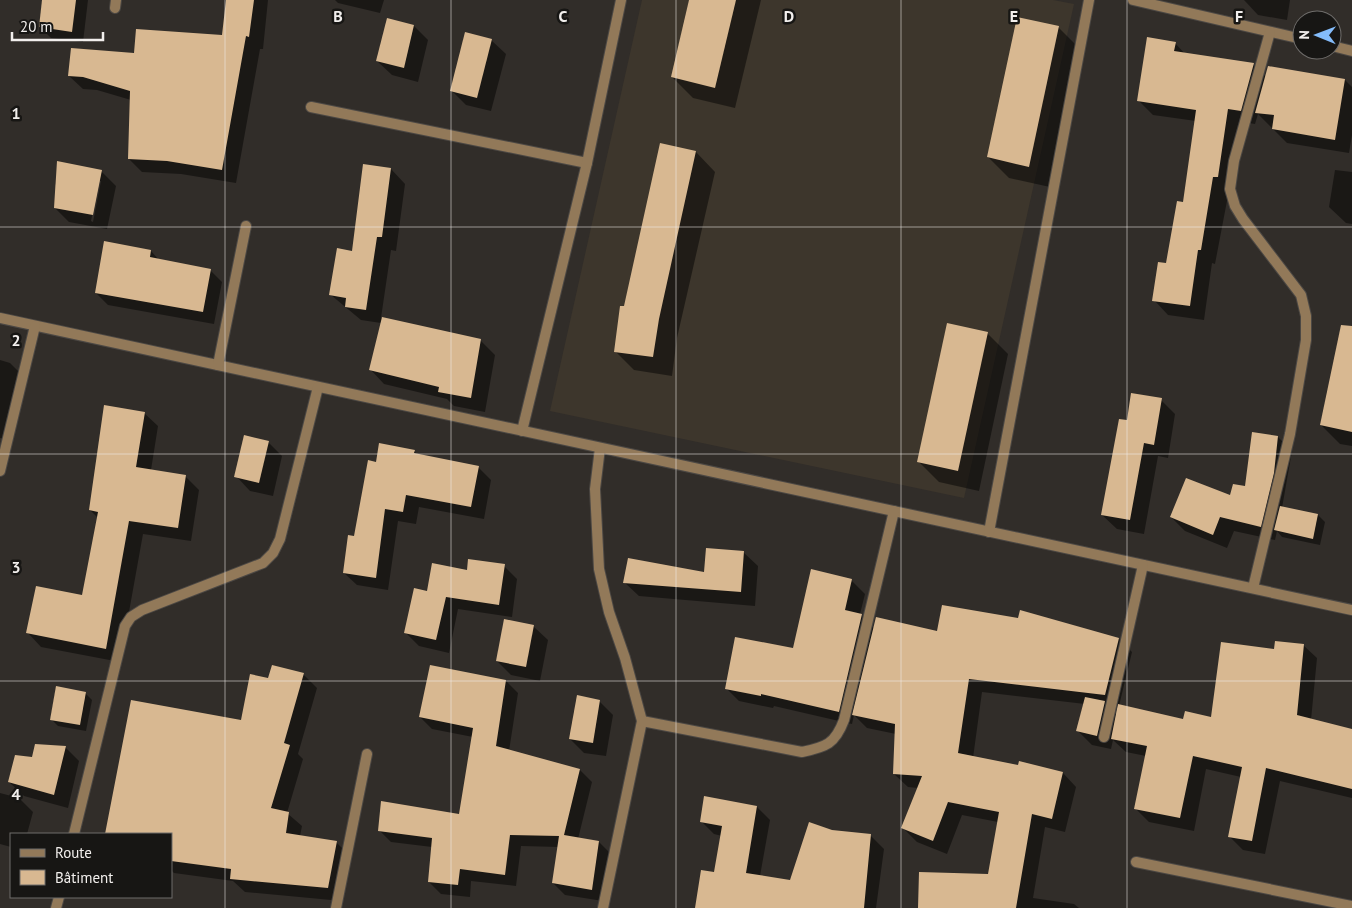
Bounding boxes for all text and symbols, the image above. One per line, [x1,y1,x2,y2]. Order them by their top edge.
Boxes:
text: B [333,6,343,26]
text: C [559,6,568,26]
text: D [784,6,794,26]
text: E [1010,6,1018,26]
text: F [1235,6,1243,26]
scale bar [12,10,104,42]
north arrow [1292,10,1342,60]
text: 20 m [20,17,53,36]
text: N [1295,30,1313,40]
text: 1 [11,103,21,123]
text: 2 [11,330,21,350]
text: 3 [11,557,21,577]
text: 4 [11,784,21,804]
legend [10,833,172,898]
text: Route [55,843,92,862]
text: Bâtiment [55,868,113,887]

